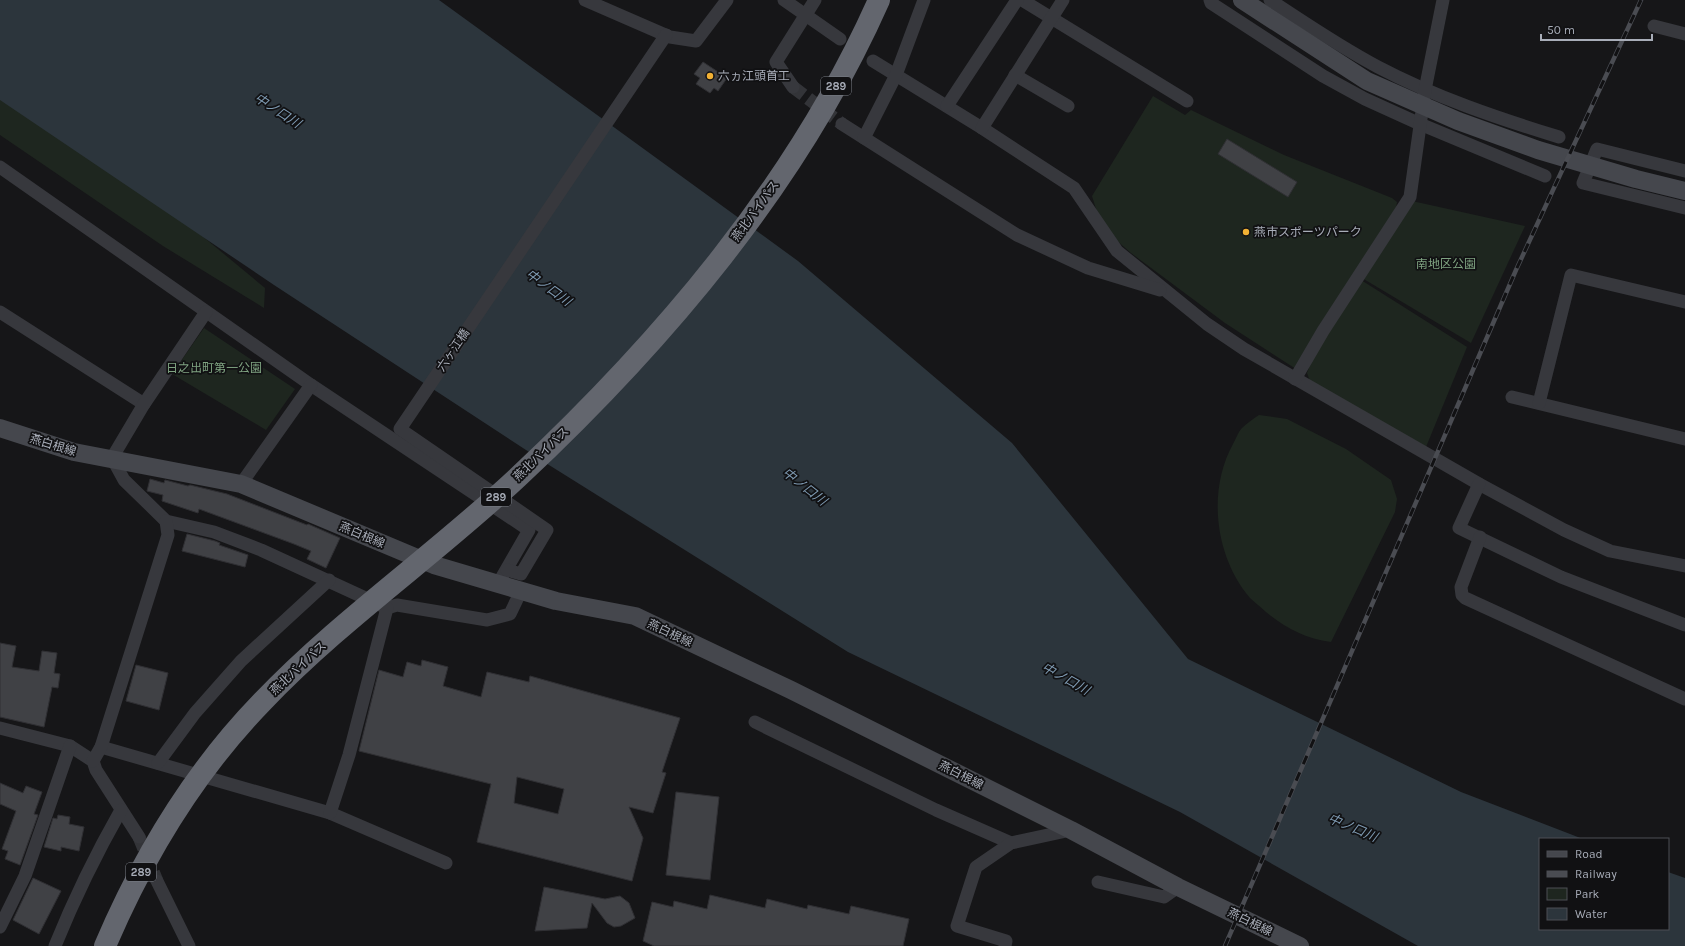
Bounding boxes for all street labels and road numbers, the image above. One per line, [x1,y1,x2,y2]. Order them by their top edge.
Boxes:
road number: 289 [821,77,851,95]
street label: 燕北バイパス [728,178,782,244]
street label: 六ヶ江橋 [434,326,472,374]
street label: 燕北バイパス [510,424,572,484]
street label: 燕白根線 [28,431,78,459]
road number: 289 [481,488,511,506]
street label: 燕白根線 [337,519,387,551]
street label: 燕白根線 [645,617,695,649]
street label: 燕北バイパス [267,638,329,698]
street label: 燕白根線 [936,758,986,792]
road number: 289 [126,863,156,881]
street label: 燕白根線 [1225,905,1275,939]

